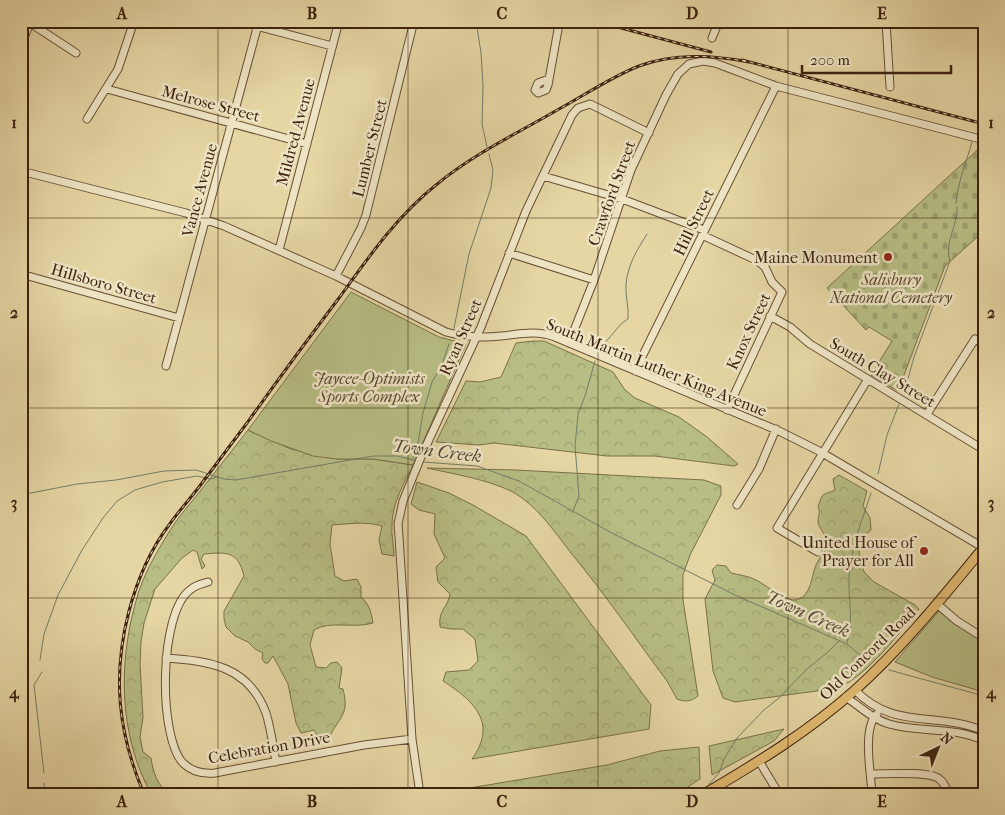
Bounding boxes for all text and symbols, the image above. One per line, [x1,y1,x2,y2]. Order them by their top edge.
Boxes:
text: A [116,4,128,23]
text: B [307,4,317,23]
text: C [497,4,508,23]
text: D [686,4,698,23]
text: E [877,4,887,23]
scale bar [802,42,951,74]
text: 200 m [810,51,850,69]
street label: Mildred Avenue [272,76,319,188]
street label: Melrose Street [160,81,262,126]
street label: Lumber Street [348,97,391,199]
text: 1 [11,113,17,132]
text: 1 [988,113,994,132]
street label: Crawford Street [584,138,639,248]
street label: Vance Avenue [178,141,221,240]
street label: Hill Street [669,185,718,259]
place label: Maine Monument [754,248,878,267]
marker: Maine Monument [882,251,894,263]
street label: Hillsboro Street [49,259,159,308]
park label: Salisbury National Cemetery [829,270,953,307]
street label: Knox Street [722,289,775,373]
street label: Ryan Street [435,296,486,378]
text: 2 [10,303,18,322]
text: 2 [987,303,995,322]
street label: South Martin Luther King Avenue [544,314,770,421]
street label: South Clay Street [826,333,939,412]
park label: Jaycee-Optimists Sports Complex [313,369,426,406]
water label: Town Creek [391,436,483,467]
text: 3 [11,493,17,513]
text: 3 [988,493,994,513]
place label: United House of Prayer for All [802,533,918,570]
marker: United House of Prayer for All [918,545,930,557]
water label: Town Creek [763,587,853,642]
street label: Old Concord Road [815,602,920,704]
text: 4 [8,683,20,703]
text: 4 [985,683,997,703]
north arrow [912,722,962,772]
street label: Celebration Drive [207,727,332,768]
text: N [937,729,956,749]
text: A [116,792,128,811]
text: B [307,792,317,811]
text: C [497,792,508,811]
text: D [686,792,698,811]
text: E [877,792,887,811]

